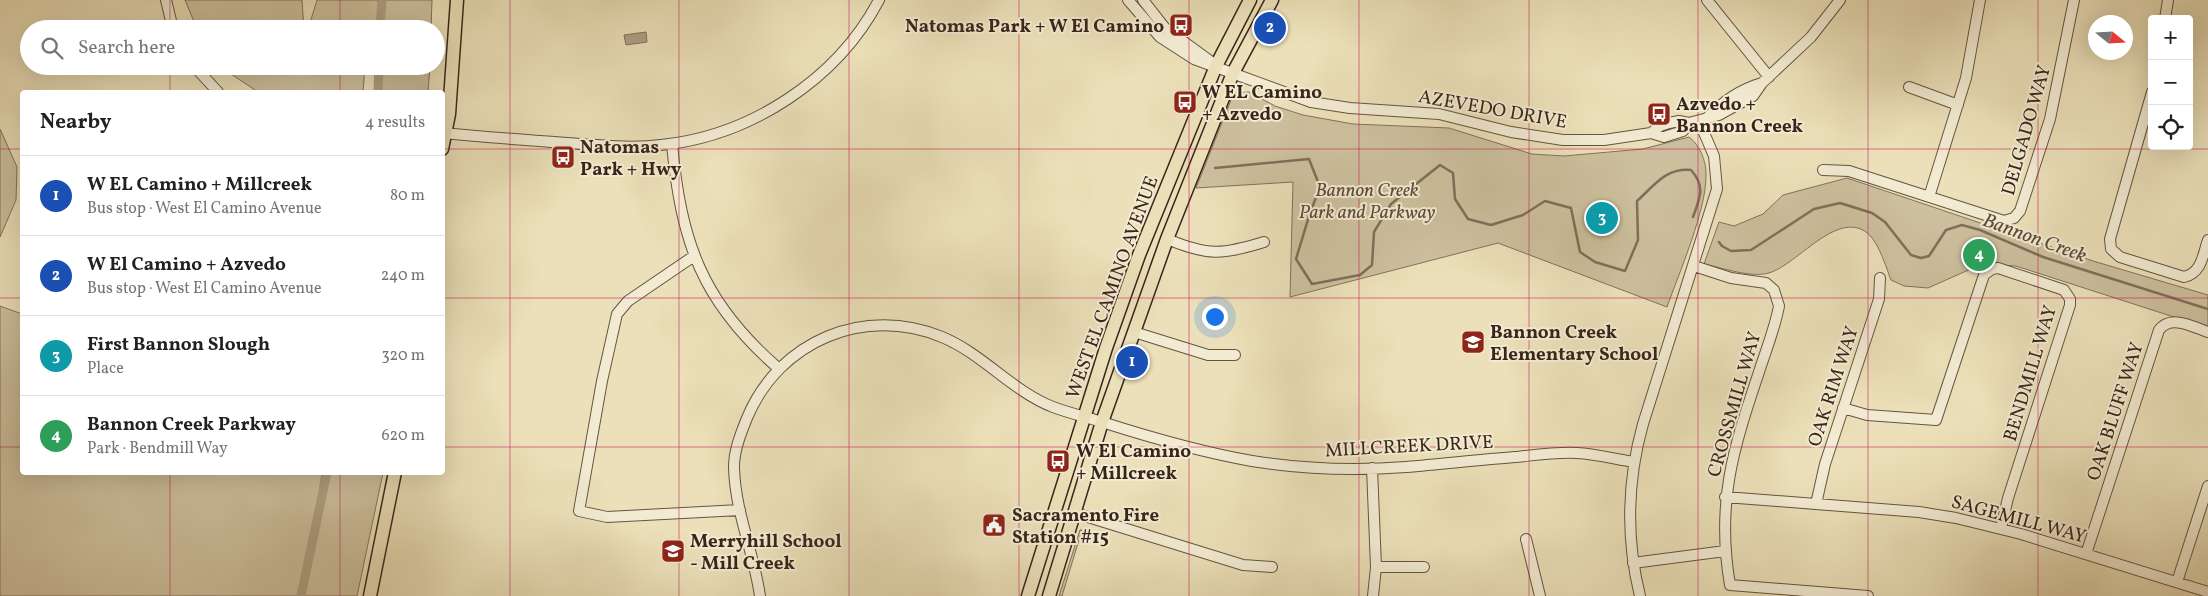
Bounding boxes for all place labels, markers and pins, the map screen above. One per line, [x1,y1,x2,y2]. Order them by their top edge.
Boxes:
pin: 2 [1254,9,1286,47]
bus stop icon: Natomas Park + W El Camino [1168,12,1194,38]
place label: Natomas Park + W El Camino [905,14,1164,40]
place label: W EL Camino + Azvedo [1202,80,1322,128]
bus stop icon: W EL Camino + Azvedo [1172,89,1198,115]
place label: Azvedo + Bannon Creek [1676,92,1804,140]
bus stop icon: Azvedo + Bannon Creek [1646,101,1672,127]
place label: Natomas Park + Hwy [580,135,682,183]
bus stop icon: Natomas Park + Hwy [550,144,576,170]
pin: 3 [1586,199,1618,237]
pin: 4 [1963,236,1995,274]
place label: Bannon Creek Elementary School [1490,320,1658,368]
school or university icon: Bannon Creek Elementary School [1460,329,1486,355]
pin: 1 [1116,343,1148,381]
place label: W El Camino + Millcreek [1076,439,1191,487]
bus stop icon: W El Camino + Millcreek [1045,448,1071,474]
place label: Sacramento Fire Station #15 [1012,503,1159,551]
public building icon: Sacramento Fire Station #15 [981,512,1007,538]
place label: Merryhill School - Mill Creek [690,529,842,577]
school or university icon: Merryhill School - Mill Creek [660,538,686,564]

